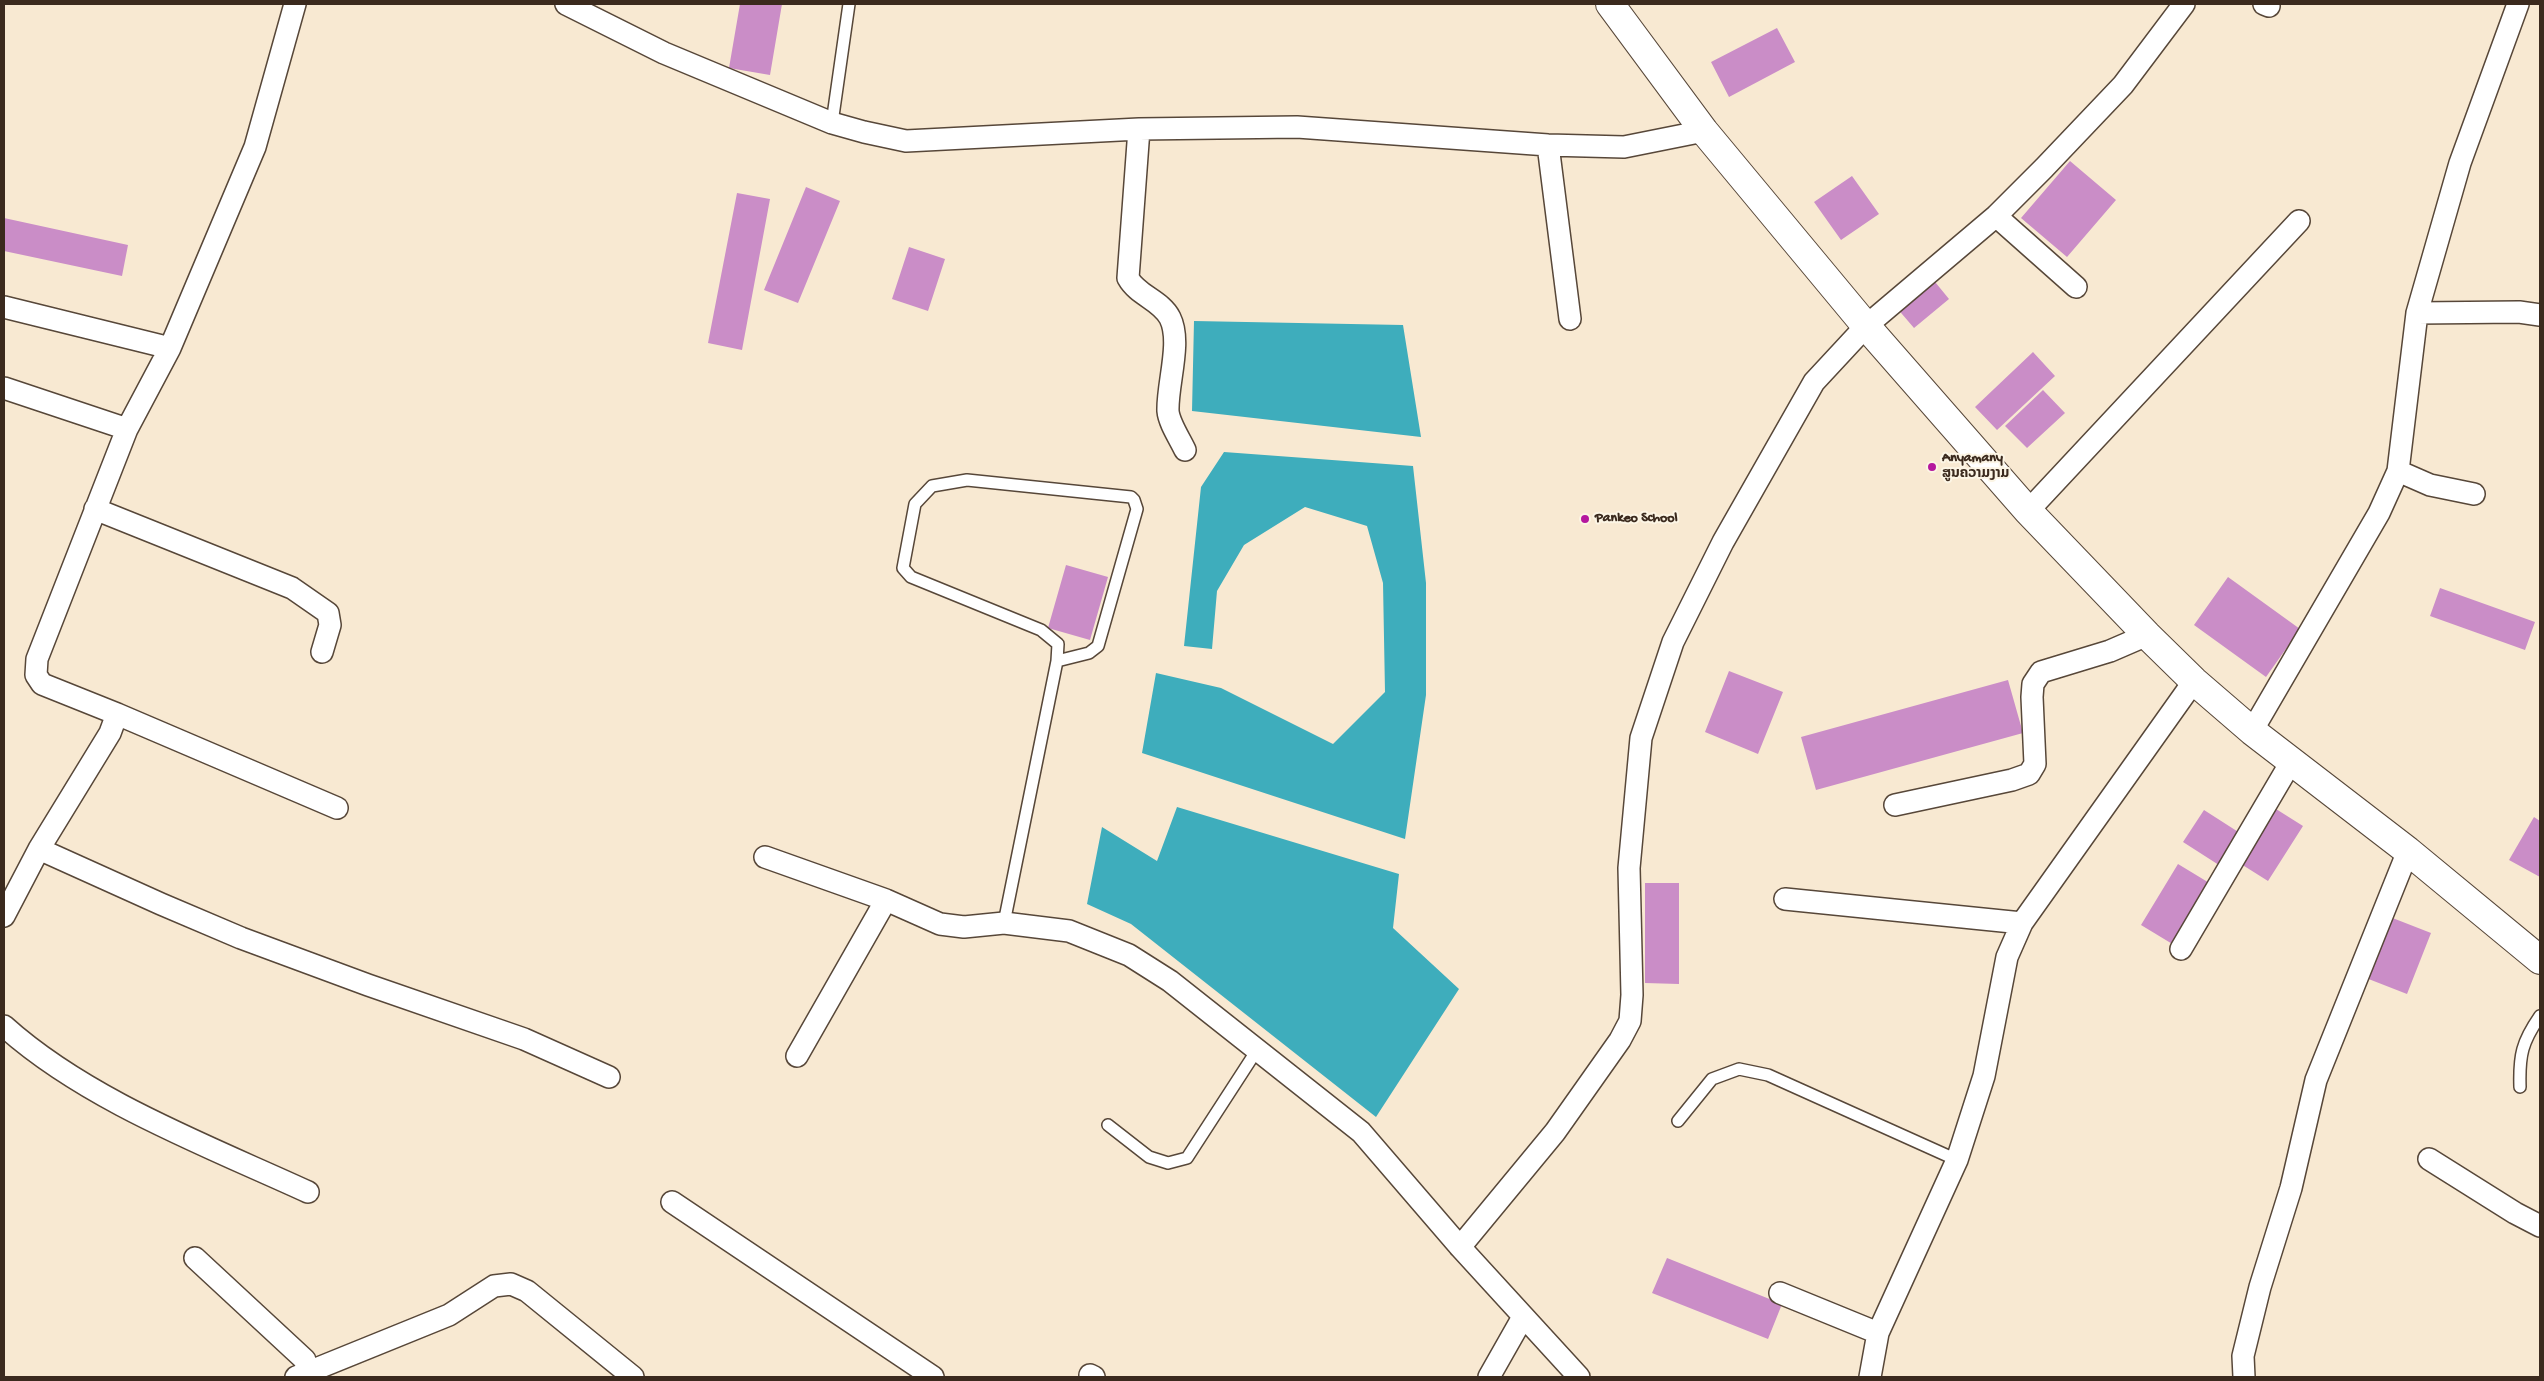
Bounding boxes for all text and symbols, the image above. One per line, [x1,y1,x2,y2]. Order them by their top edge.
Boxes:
place label: Anyamany ສູນຄວາມງາມ [1942,451,2009,484]
marker: Anyamany ສູນຄວາມງາມ [1926,461,1938,473]
place label: Pankeo School [1595,511,1678,527]
marker: Pankeo School [1579,513,1591,525]

